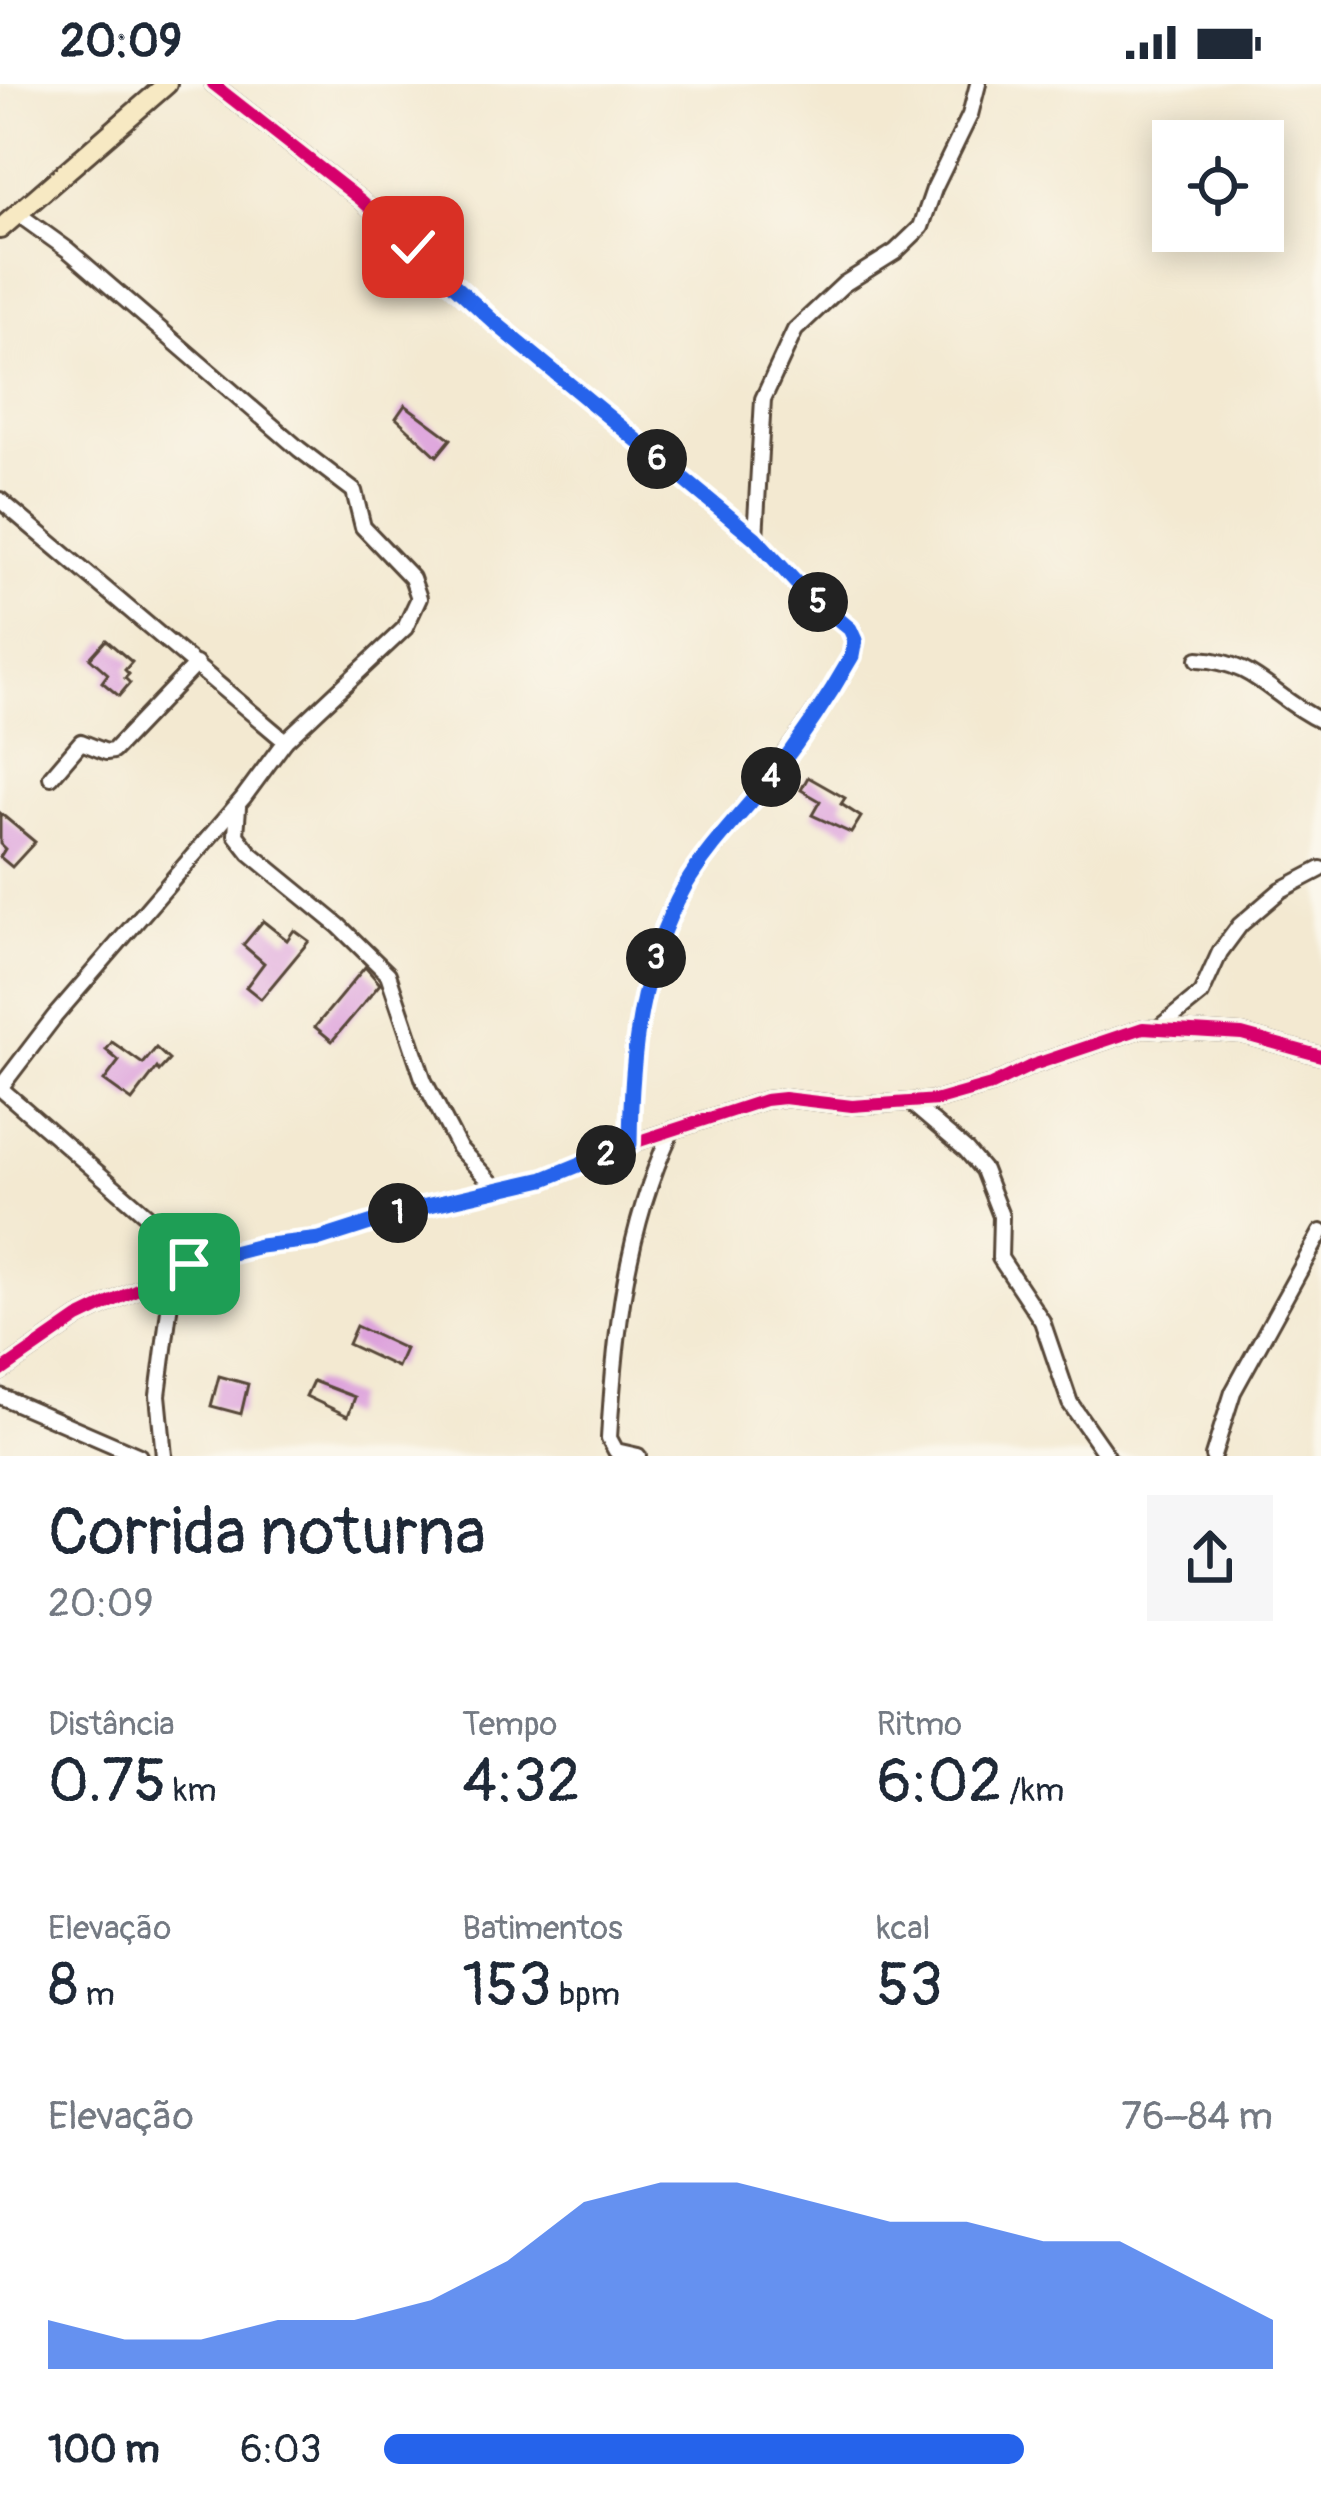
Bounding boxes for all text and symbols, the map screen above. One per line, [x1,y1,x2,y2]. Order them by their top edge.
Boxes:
text: 20:09 [60,14,182,70]
map controls [1152,120,1284,252]
button: locate [1152,120,1284,252]
pin [362,196,464,298]
icon: check [380,214,446,280]
pin: 6 [627,429,687,489]
text: 6 [647,438,667,479]
pin: 5 [788,572,848,632]
text: 5 [809,581,827,622]
pin: 4 [741,747,801,807]
text: 4 [761,756,781,797]
pin: 3 [626,928,686,988]
text: 3 [647,937,665,978]
pin: 2 [576,1125,636,1185]
text: 2 [597,1134,615,1175]
pin: 1 [368,1183,428,1243]
text: 1 [392,1192,404,1233]
pin [138,1213,240,1315]
icon: arrive [156,1231,222,1297]
text: Corrida noturna [48,1492,486,1575]
button: share [1147,1495,1273,1621]
text: 20:09 [48,1579,154,1628]
text: Distância [48,1704,175,1745]
text: Tempo [462,1704,557,1745]
text: Ritmo [877,1704,962,1745]
text: 0.75 [48,1745,166,1820]
text: 4:32 [462,1745,580,1820]
text: 6:02 [877,1745,1002,1820]
text: km [166,1770,217,1811]
text: /km [1002,1770,1064,1811]
text: Elevação [48,1908,171,1949]
text: Batimentos [462,1908,623,1949]
text: kcal [877,1908,930,1949]
text: 8 [48,1949,78,2024]
text: 153 [462,1949,552,2024]
text: 53 [877,1949,943,2024]
text: m [78,1974,115,2015]
text: bpm [552,1974,620,2015]
text: Elevação [48,2092,194,2141]
text: 76–84 m [1121,2092,1273,2141]
text: 100 m [48,2425,160,2474]
text: 6:03 [240,2425,322,2474]

